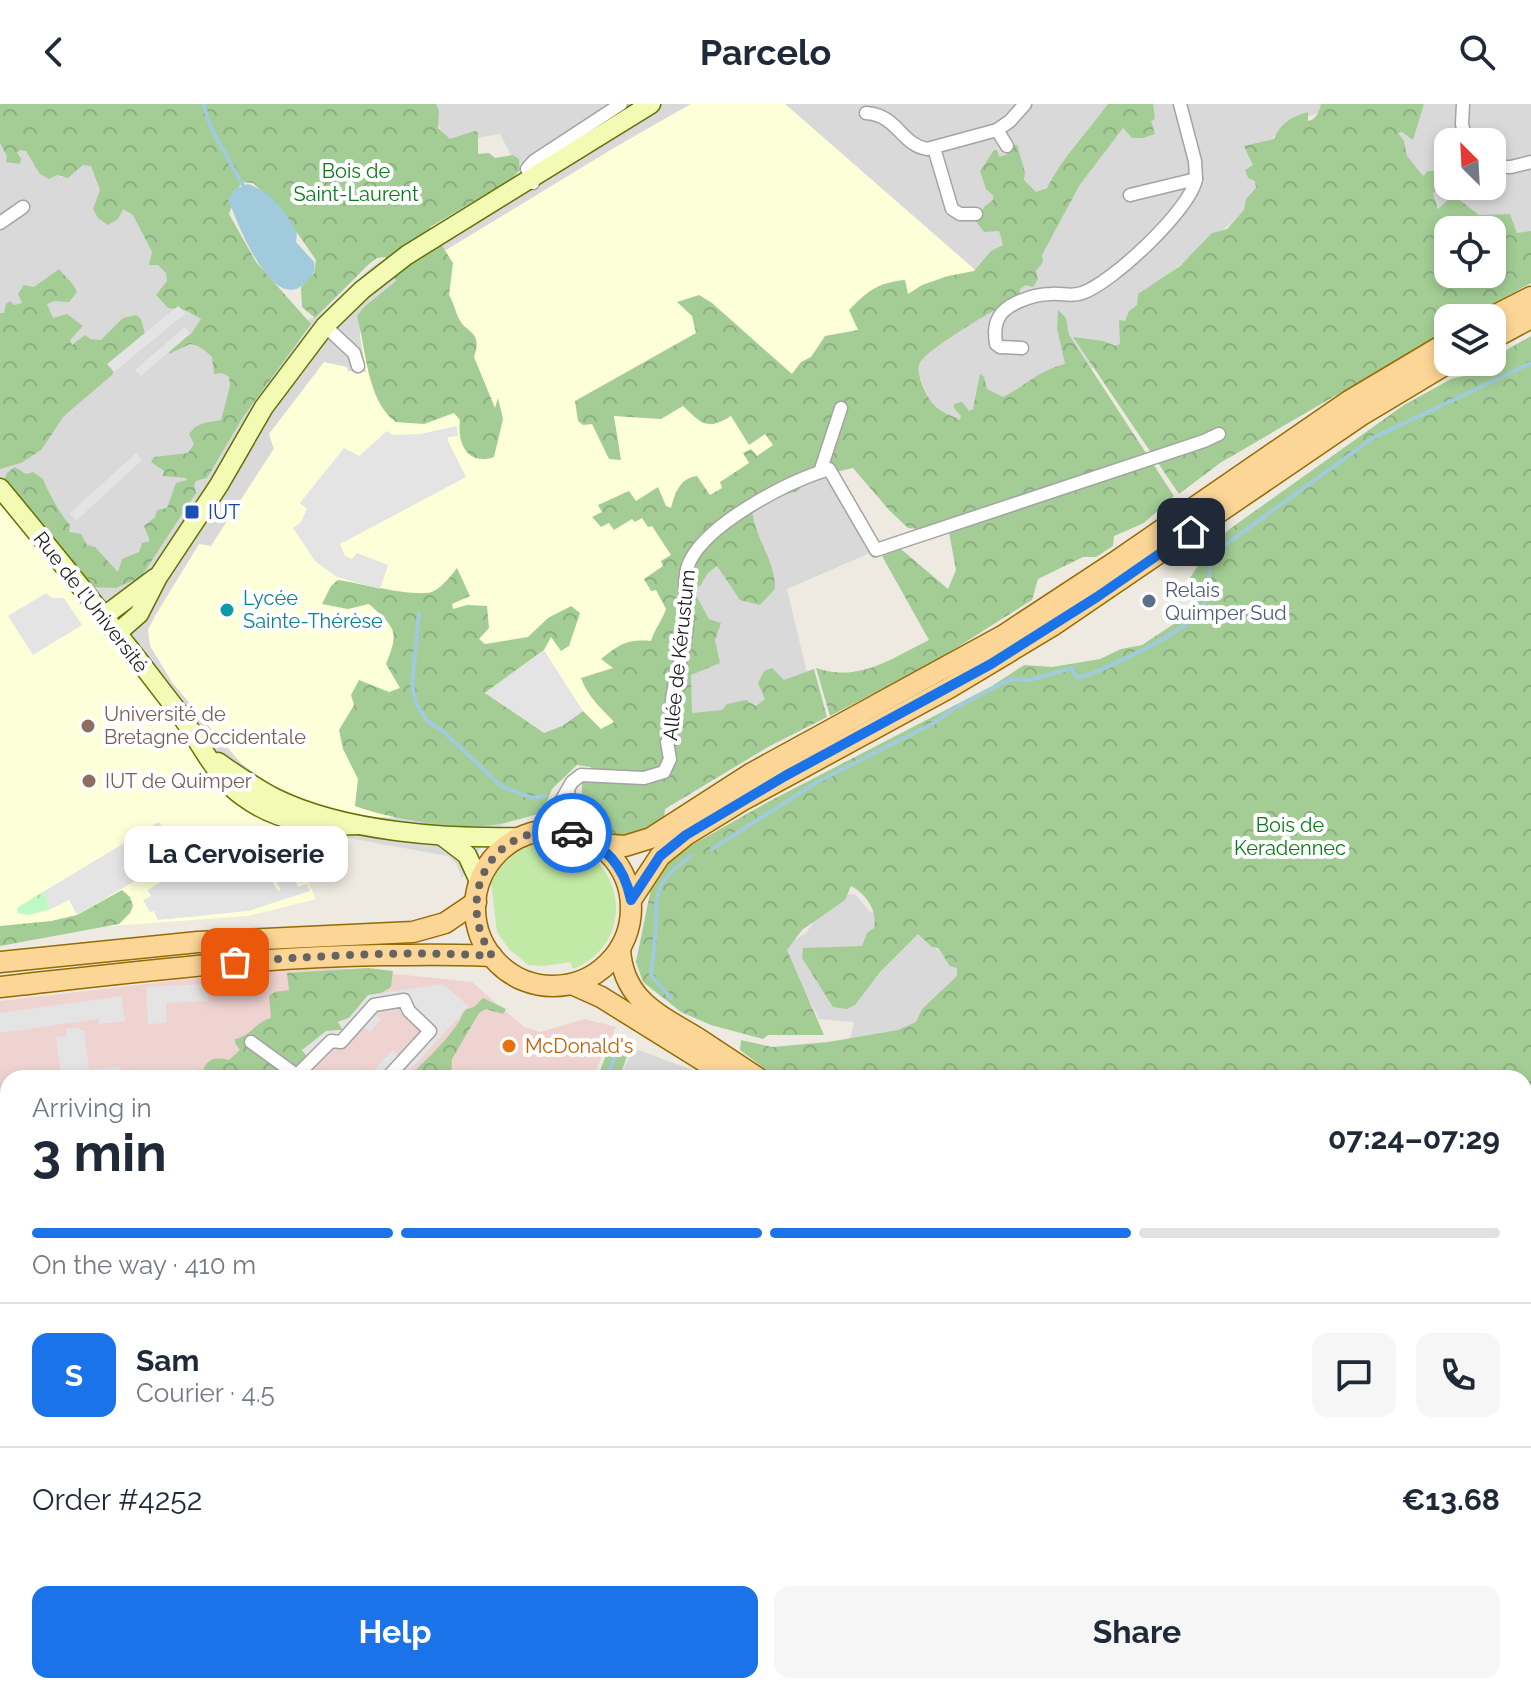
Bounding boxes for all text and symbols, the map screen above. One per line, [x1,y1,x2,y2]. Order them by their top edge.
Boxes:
icon: back [32,30,76,74]
icon: search [1455,30,1499,74]
text: Parcelo [700,31,831,73]
north arrow [1434,128,1506,200]
map controls [1434,128,1506,376]
park label: Bois de Saint-Laurent [293,159,419,206]
button: locate [1434,216,1506,288]
button: layers [1434,304,1506,376]
pin [1157,498,1225,566]
place label: IUT [208,500,240,524]
marker: IUT [183,503,201,521]
icon: home [1169,510,1213,554]
street label: Rue de l'Université [28,527,154,677]
street label: Allée de Kérustum [658,568,700,742]
place label: Relais Quimper Sud [1165,578,1287,625]
place label: Lycée Sainte-Thérèse [243,586,383,633]
marker: Relais Quimper Sud [1140,592,1158,610]
marker: Lycée Sainte-Thérèse [218,601,236,619]
place label: Université de Bretagne Occidentale [104,702,306,749]
marker: Université de Bretagne Occidentale [79,717,97,735]
place label: IUT de Quimper [105,769,252,793]
marker: IUT de Quimper [80,772,98,790]
courier [532,793,612,873]
icon: car [550,811,594,855]
park label: Bois de Keradennec [1234,813,1346,860]
callout: La Cervoiserie [123,826,347,882]
text: La Cervoiserie [148,839,324,869]
pin [201,928,269,996]
icon: bag [213,940,257,984]
place label: McDonald's [525,1034,633,1058]
marker: McDonald's [500,1037,518,1055]
text: Arriving in [32,1093,152,1123]
text: 07:24–07:29 [1328,1121,1500,1156]
text: 3 min [32,1122,167,1183]
text: On the way · 410 m [32,1250,256,1280]
button: chat [1312,1333,1396,1417]
button: phone [1416,1333,1500,1417]
text: Sam [136,1343,199,1378]
text: S [65,1358,83,1393]
text: Courier · 4.5 [136,1378,275,1408]
text: Order #4252 [32,1482,202,1517]
text: €13.68 [1401,1482,1500,1517]
button: Help [32,1586,758,1678]
button: Share [774,1586,1500,1678]

